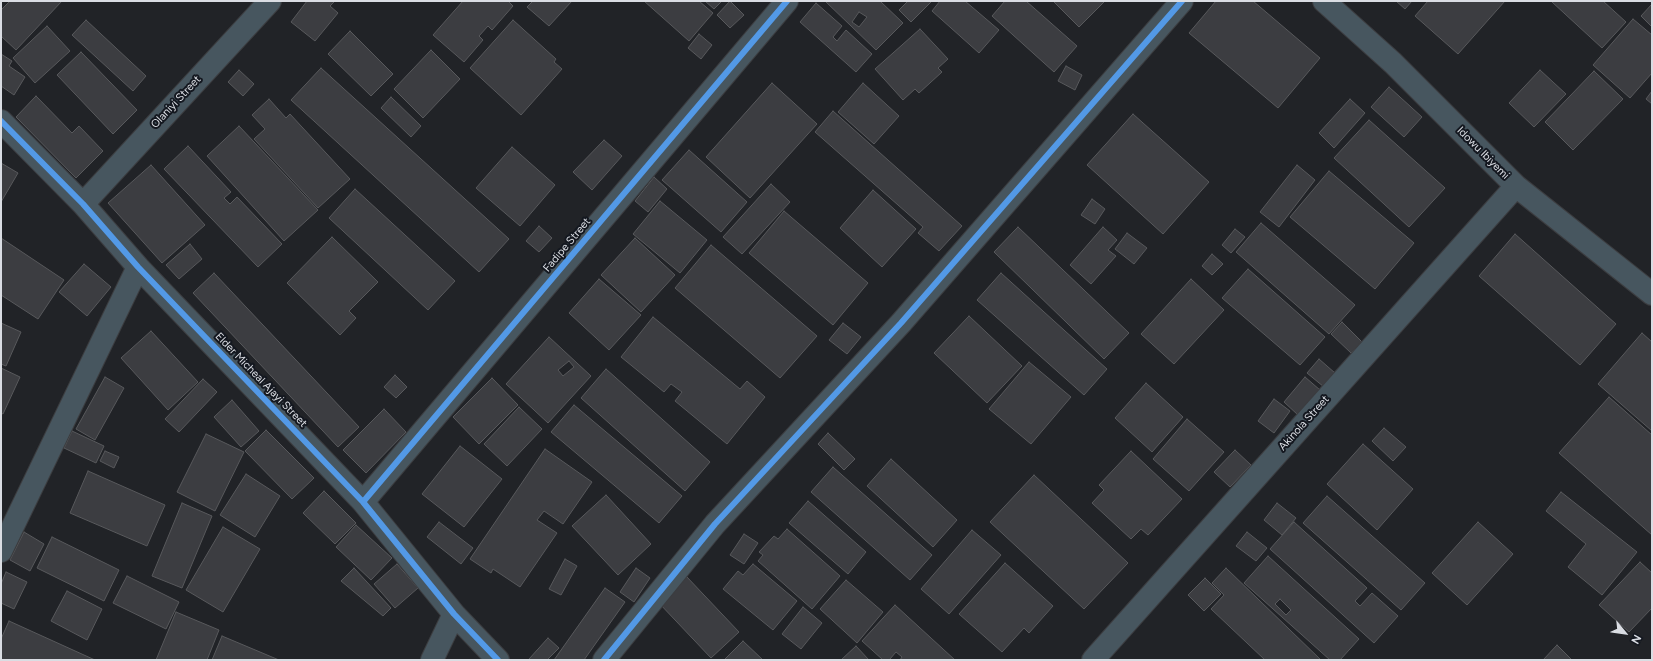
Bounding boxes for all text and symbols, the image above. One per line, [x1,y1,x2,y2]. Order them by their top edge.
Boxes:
street label: Olaniyi Street [148,73,204,131]
street label: Idowu Ibiyemi [1454,124,1512,182]
street label: Fadipe Street [541,215,593,275]
street label: Elder Micheal Ajayi Street [212,330,310,430]
street label: Akinola Street [1276,393,1332,453]
north arrow [1605,613,1645,653]
text: N [1628,632,1644,646]

